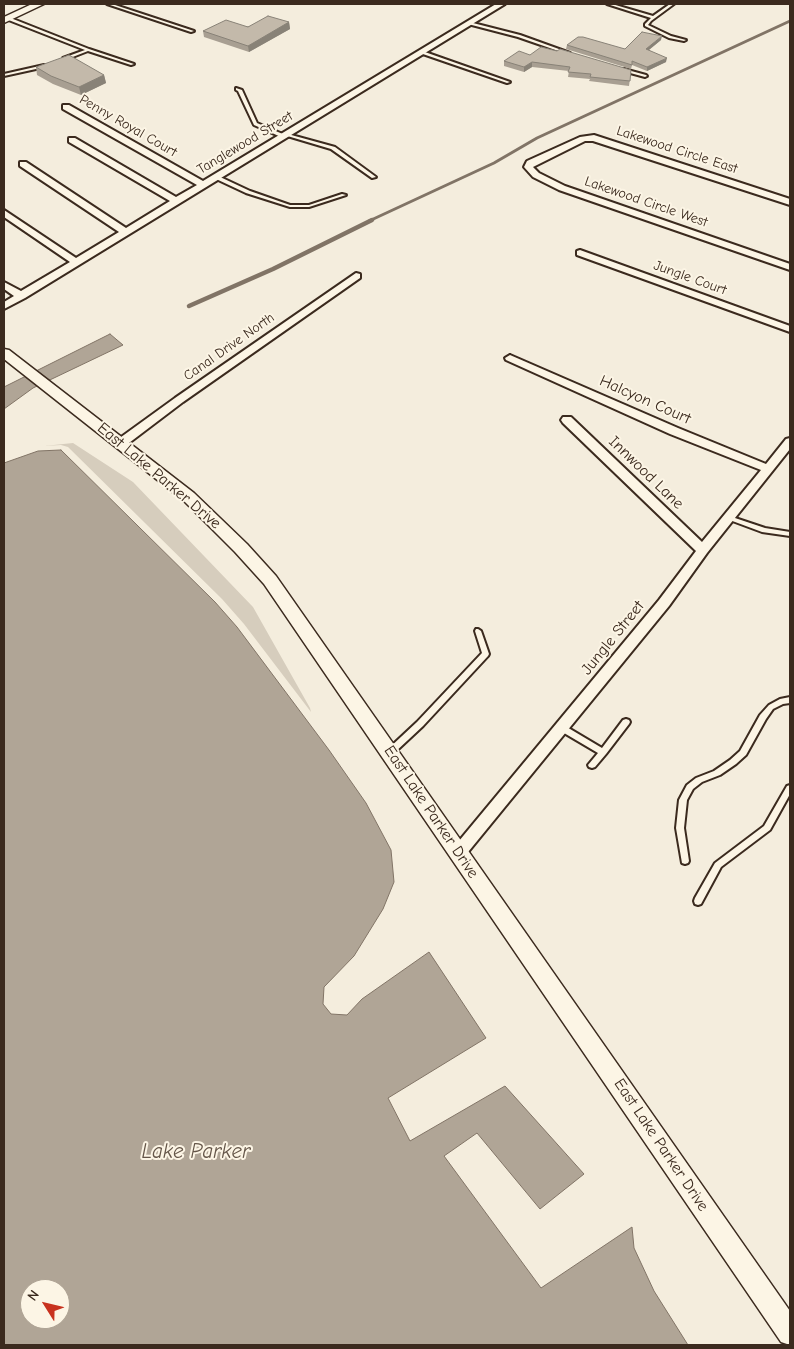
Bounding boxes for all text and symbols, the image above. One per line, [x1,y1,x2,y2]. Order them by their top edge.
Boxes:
street label: Penny Royal Court [76,91,180,161]
street label: Tanglewood Street [194,108,296,178]
street label: Lakewood Circle East [614,122,740,178]
street label: Lakewood Circle West [582,173,710,231]
street label: Jungle Court [651,257,729,299]
street label: Canal Drive North [180,309,278,385]
street label: Halcyon Court [596,371,694,429]
street label: East Lake Parker Drive [93,419,225,533]
street label: Innwood Lane [604,432,688,514]
street label: Jungle Street [577,597,649,679]
street label: East Lake Parker Drive [380,742,482,882]
street label: East Lake Parker Drive [610,1075,712,1215]
water label: Lake Parker [142,1139,250,1165]
north arrow [20,1279,70,1329]
text: N [24,1287,43,1304]

